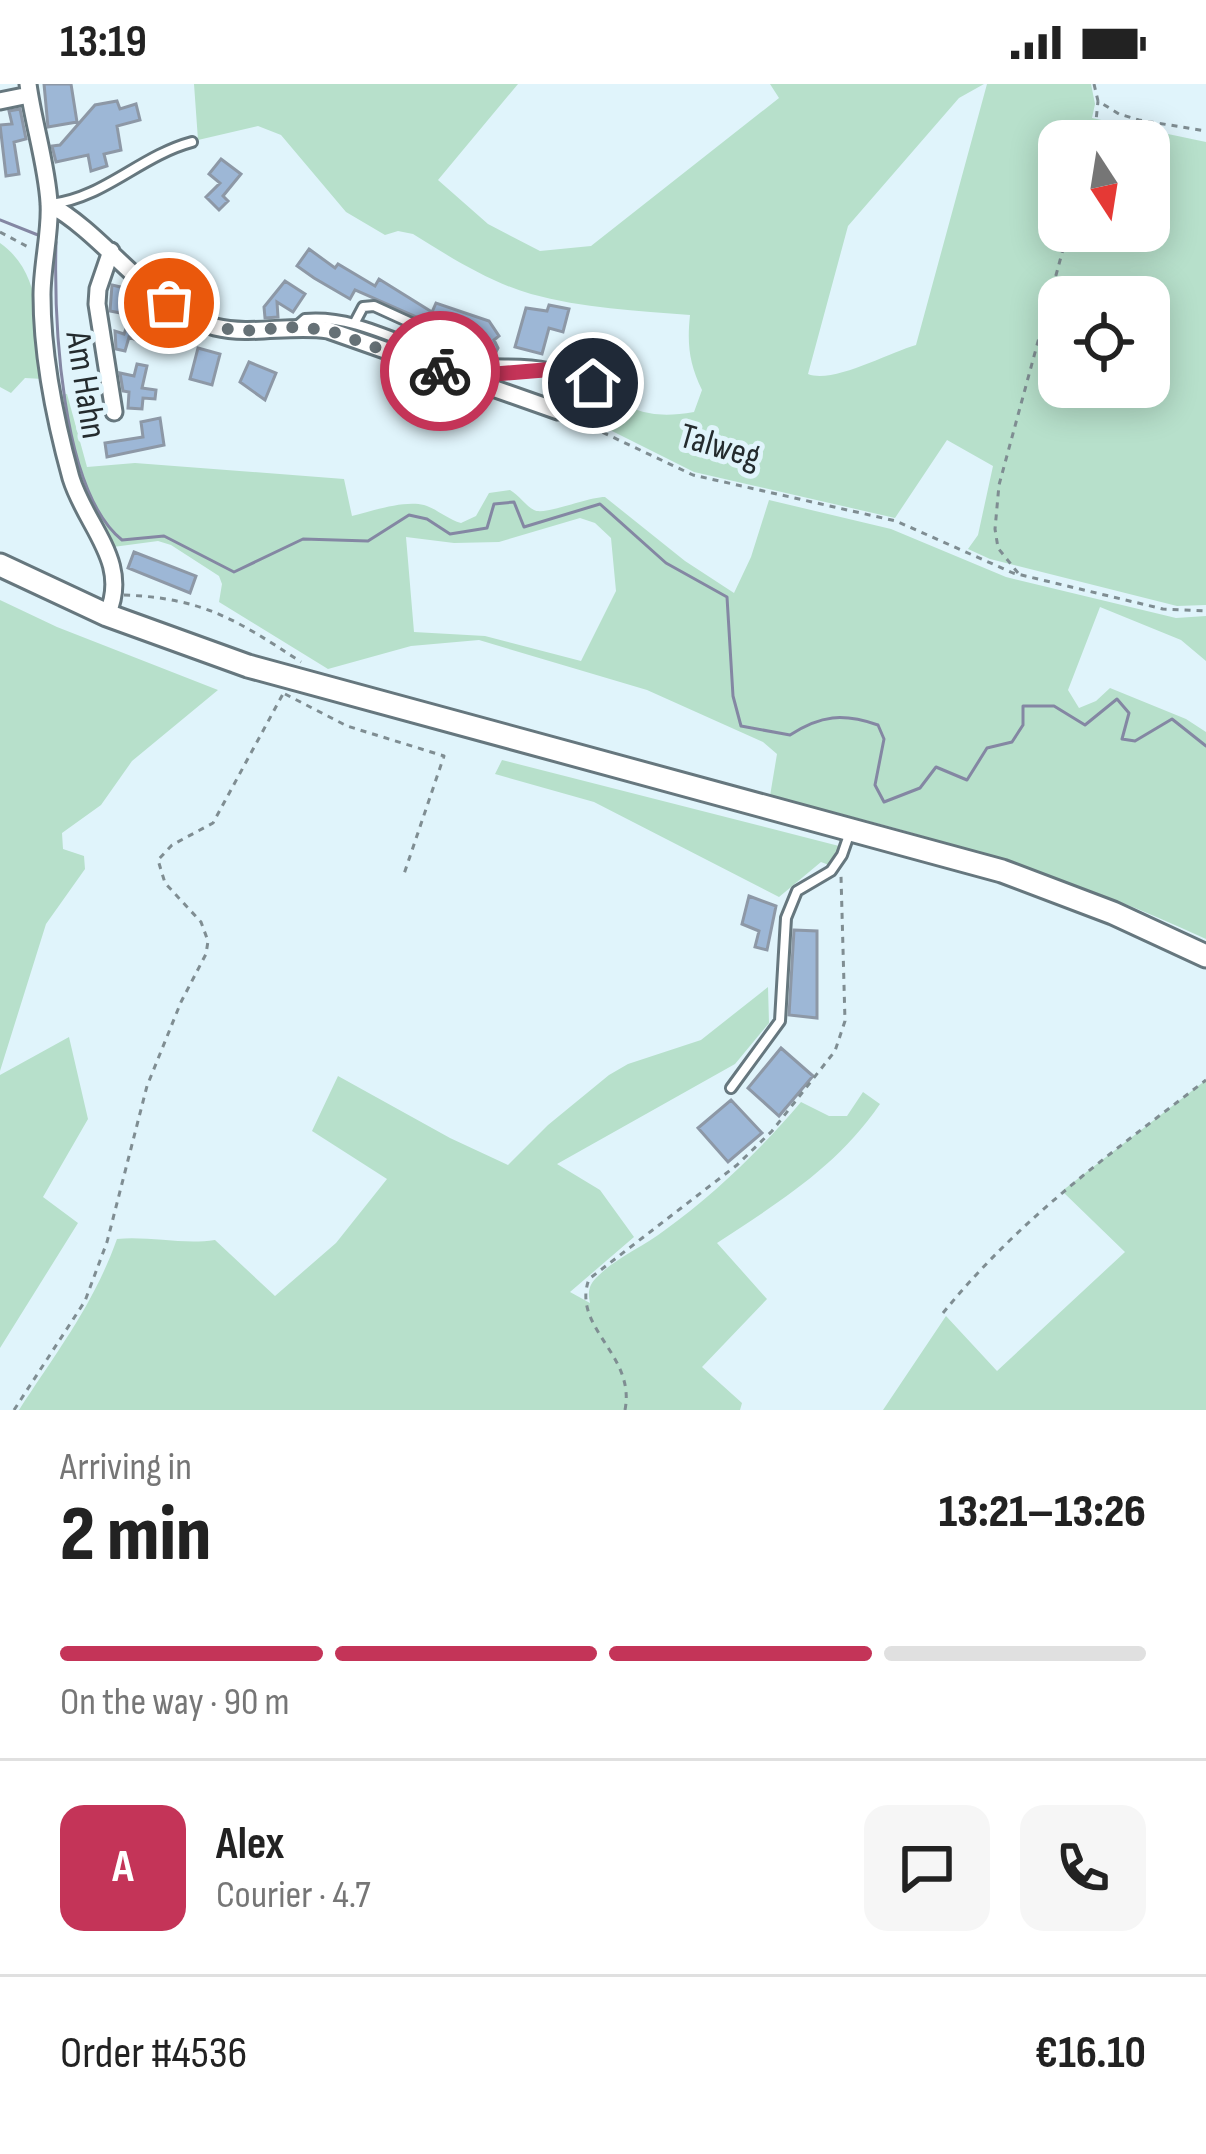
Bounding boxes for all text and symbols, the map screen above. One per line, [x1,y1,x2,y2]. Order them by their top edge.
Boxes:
text: 13:19 [60,15,147,70]
north arrow [1038,120,1170,252]
map controls [1038,120,1170,408]
pin [118,252,220,354]
icon: bag [136,270,202,336]
button: locate [1038,276,1170,408]
courier [380,311,500,431]
street label: Am Hahn [55,327,115,442]
pin [542,332,644,434]
icon: bike [407,338,473,404]
icon: home [560,350,626,416]
street label: Talweg [675,415,765,479]
text: Arriving in [60,1444,192,1491]
text: 13:21–13:26 [939,1485,1146,1540]
text: 2 min [60,1489,211,1582]
text: On the way · 90 m [60,1679,290,1726]
button: chat [864,1805,990,1931]
button: phone [1020,1805,1146,1931]
text: Alex [216,1817,284,1872]
text: A [112,1840,134,1895]
text: Courier · 4.7 [216,1872,371,1919]
text: Order #4536 [60,2026,247,2081]
text: €16.10 [1035,2026,1146,2081]

